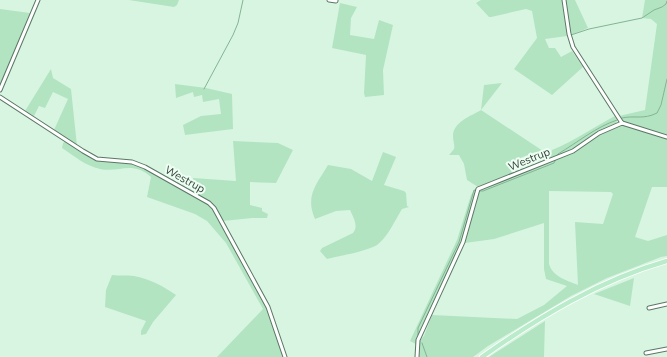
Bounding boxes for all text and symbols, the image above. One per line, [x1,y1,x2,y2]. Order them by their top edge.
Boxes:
street label: Westrup [506,144,552,174]
street label: Westrup [162,162,208,196]

